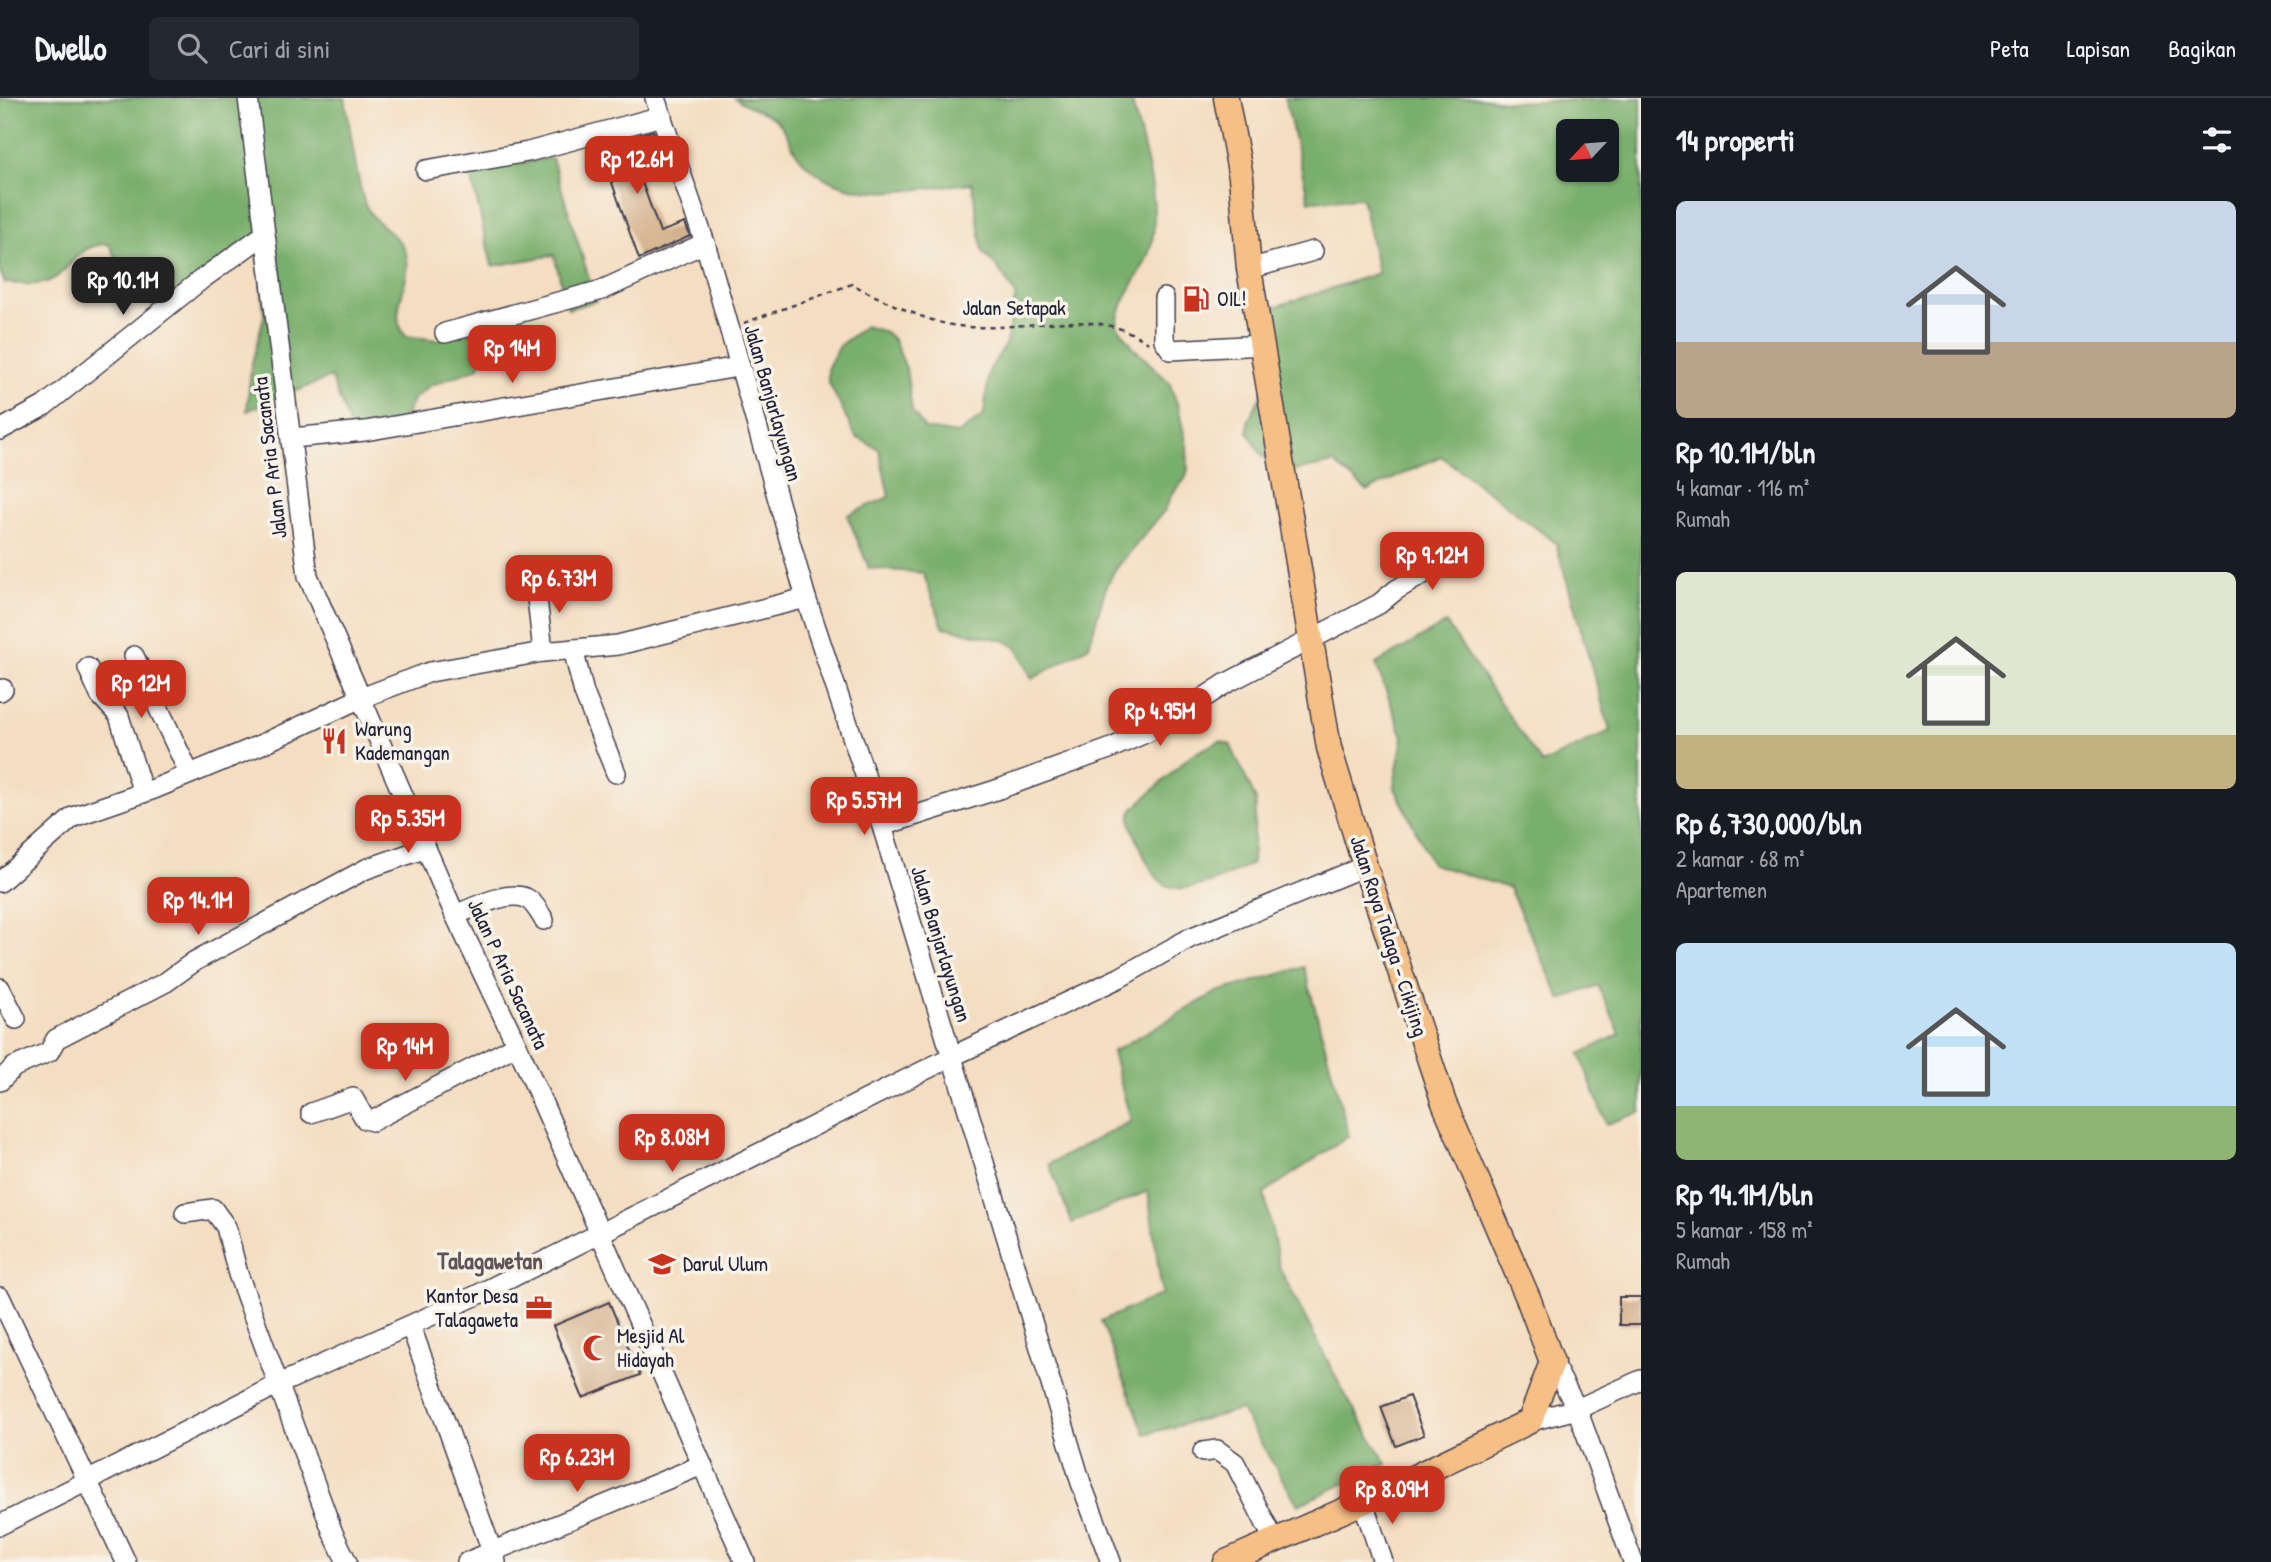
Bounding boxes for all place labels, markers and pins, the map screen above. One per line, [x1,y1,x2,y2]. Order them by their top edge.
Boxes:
pin: Rp 12.6M [565,136,709,196]
pin: Rp 10.1M [51,258,195,317]
fuel station icon: OIL! [1181,284,1211,314]
place label: OIL! [1217,284,1247,313]
pin: Rp 14M [455,326,569,385]
pin: Rp 9.12M [1360,532,1504,592]
pin: Rp 6.73M [487,556,631,615]
pin: Rp 12M [84,660,198,720]
pin: Rp 4.95M [1088,688,1232,748]
place label: Warung Kademangan [355,714,450,767]
restaurant icon: Warung Kademangan [319,726,349,756]
pin: Rp 5.57M [792,778,936,837]
pin: Rp 5.35M [336,796,480,855]
pin: Rp 14.1M [126,878,270,937]
pin: Rp 14M [348,1024,462,1083]
pin: Rp 8.08M [600,1114,744,1174]
school or university icon: Darul Ulum [647,1249,677,1279]
place label: Darul Ulum [683,1249,768,1278]
place label: Kantor Desa Talagaweta [426,1281,518,1334]
office icon: Kantor Desa Talagaweta [524,1293,554,1323]
place label: Mesjid Al Hidayah [617,1321,685,1374]
mosque icon: Mesjid Al Hidayah [581,1333,611,1363]
pin: Rp 6.23M [505,1434,649,1494]
pin: Rp 8.09M [1320,1466,1464,1526]

